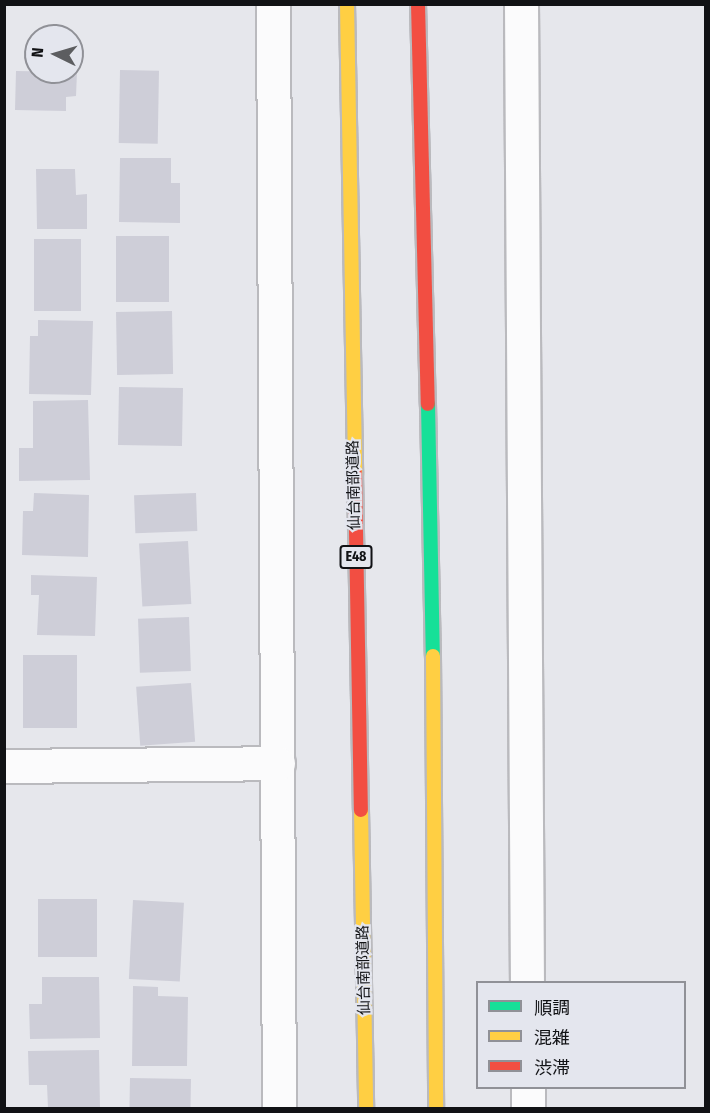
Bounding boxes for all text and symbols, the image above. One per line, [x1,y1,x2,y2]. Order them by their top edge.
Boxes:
north arrow [24,24,84,84]
text: N [28,47,47,58]
street label: 仙台南部道路 [344,440,364,530]
road number: E48 [340,546,372,568]
street label: 仙台南部道路 [354,925,374,1015]
legend [476,981,686,1089]
text: 順調 [534,997,570,1019]
text: 混雑 [534,1027,570,1049]
text: 渋滞 [534,1057,570,1079]

